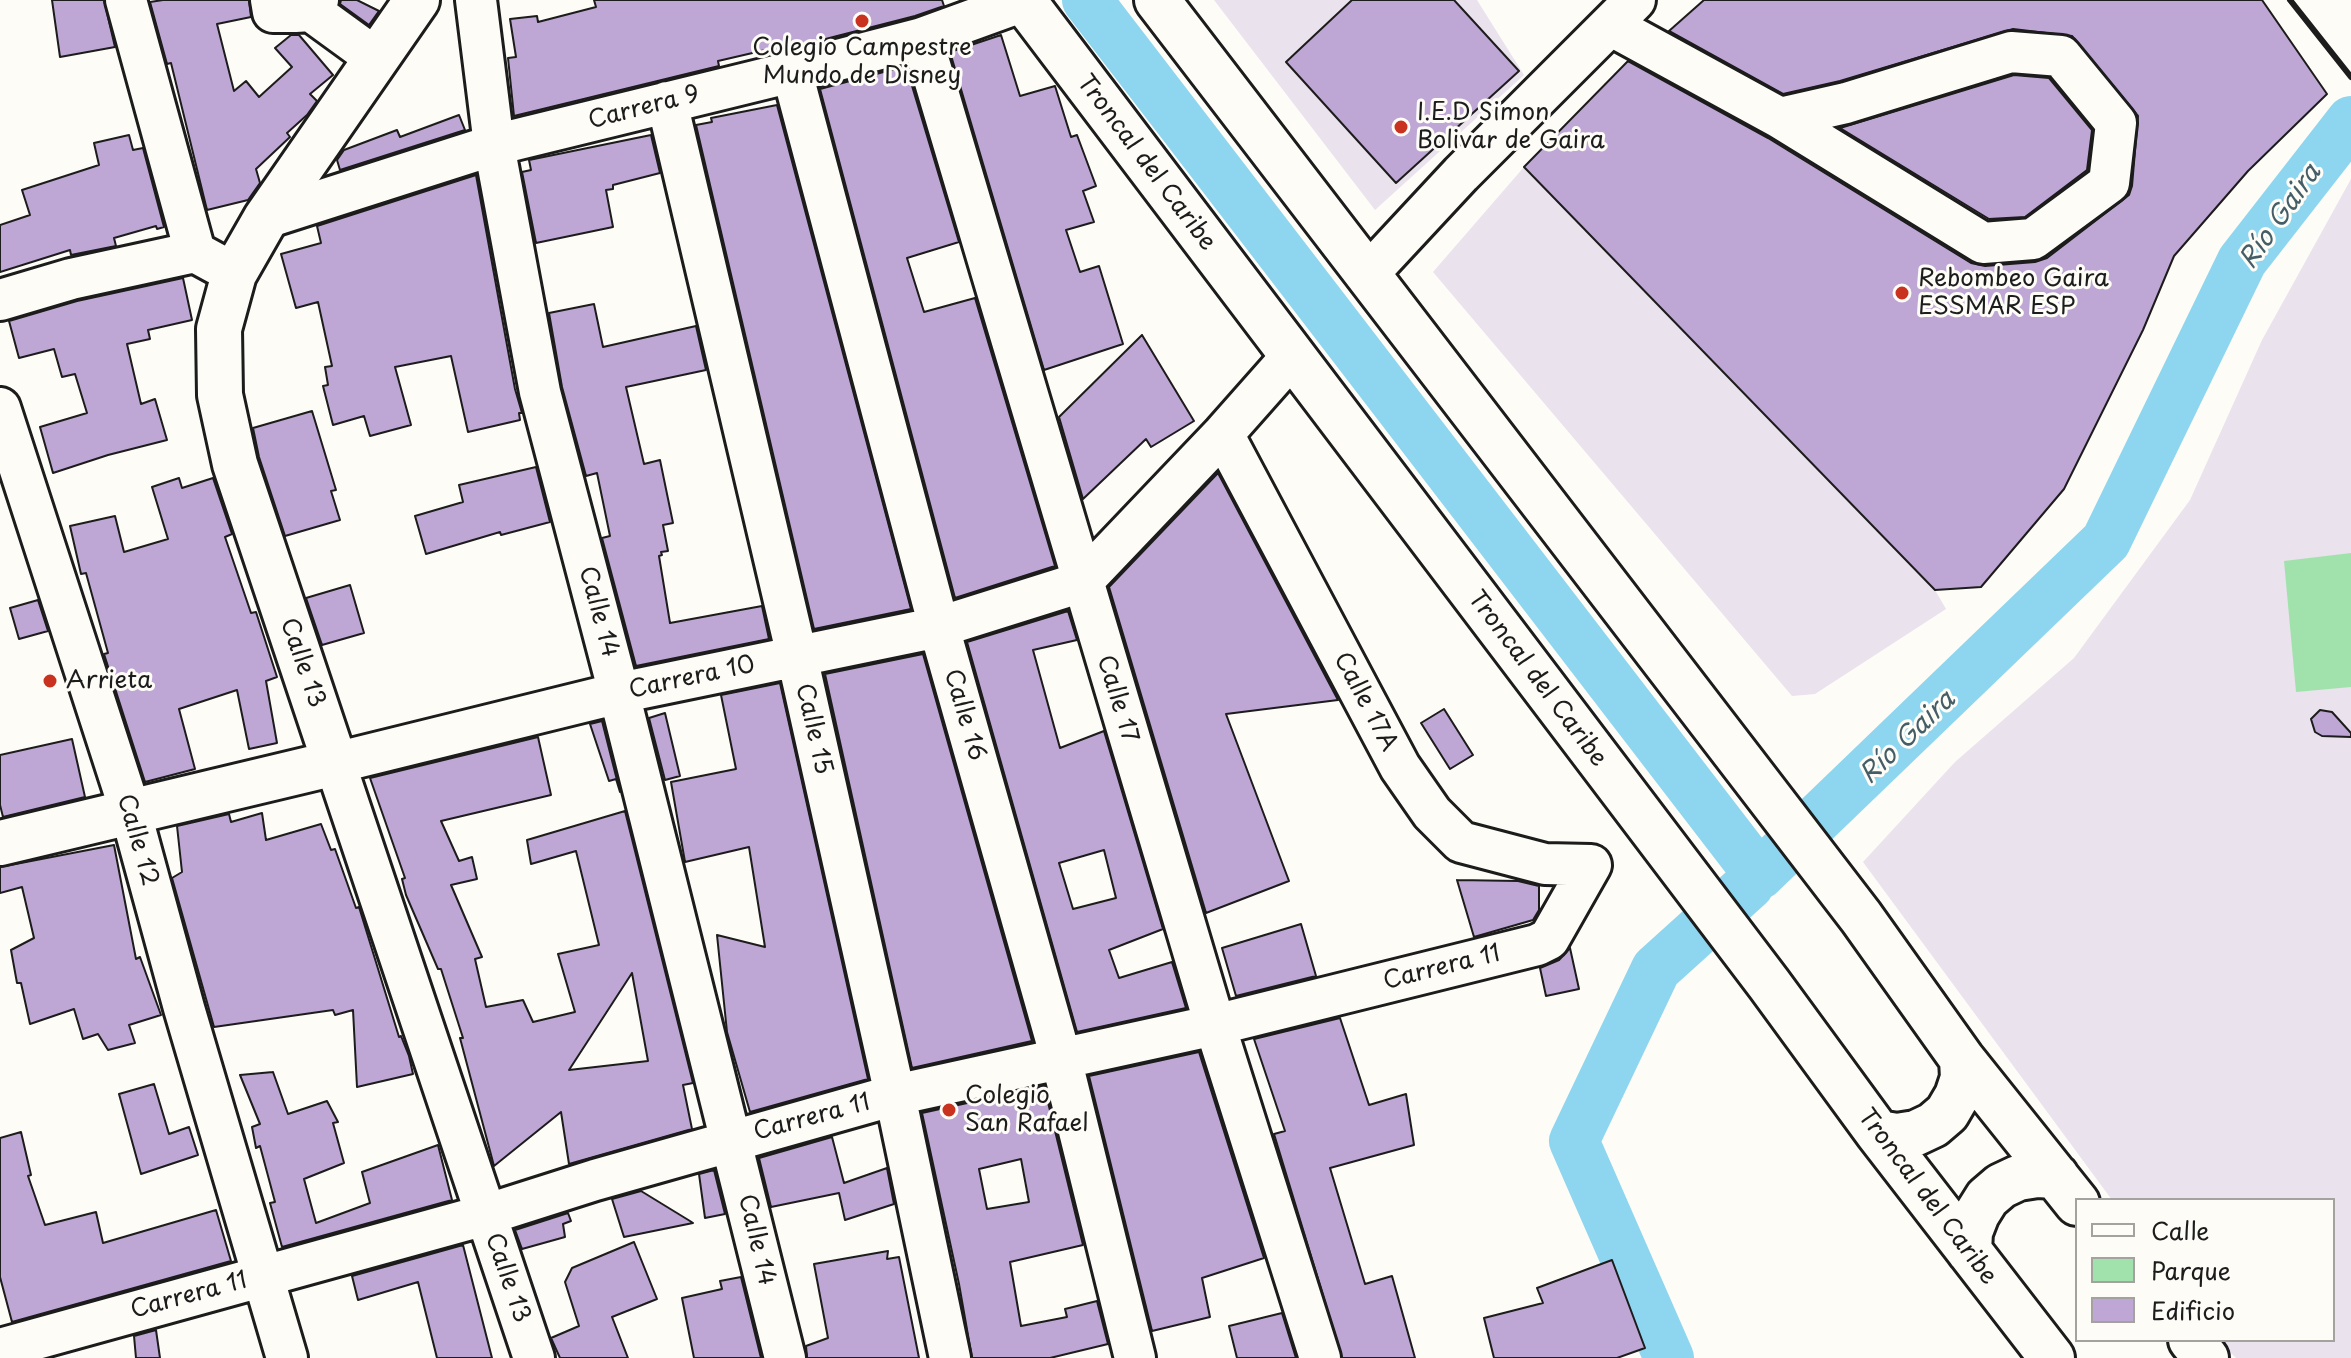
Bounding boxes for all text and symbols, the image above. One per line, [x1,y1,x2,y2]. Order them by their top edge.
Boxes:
marker: Colegio Campestre Mundo de Disney [853,12,871,30]
place label: Colegio Campestre Mundo de Disney [752,34,972,90]
street label: Troncal del Caribe [1070,69,1222,257]
street label: Carrera 9 [585,80,703,136]
place label: I.E.D Simon Bolivar de Gaira [1417,99,1605,155]
marker: I.E.D Simon Bolivar de Gaira [1392,118,1410,136]
water label: Río Gaira [2234,159,2328,275]
place label: Rebombeo Gaira ESSMAR ESP [1918,265,2109,321]
marker: Rebombeo Gaira ESSMAR ESP [1893,284,1911,302]
street label: Calle 14 [572,563,624,661]
street label: Troncal del Caribe [1461,585,1613,773]
street label: Calle 13 [273,614,331,712]
street label: Calle 17A [1327,648,1403,756]
street label: Carrera 10 [626,651,758,705]
street label: Calle 17 [1090,652,1144,746]
street label: Calle 16 [937,666,991,764]
place label: Arrieta [66,667,152,695]
marker: Arrieta [41,672,59,690]
street label: Calle 15 [789,681,837,777]
water label: Río Gaira [1854,685,1962,791]
street label: Calle 12 [110,791,164,889]
street label: Carrera 11 [1380,940,1504,996]
place label: Colegio San Rafael [965,1082,1089,1138]
street label: Carrera 11 [750,1089,874,1147]
marker: Colegio San Rafael [940,1101,958,1119]
street label: Troncal del Caribe [1851,1103,2003,1291]
street label: Calle 14 [732,1191,780,1289]
legend [2075,1198,2335,1342]
text: Calle [2151,1212,2209,1248]
street label: Calle 13 [478,1229,536,1327]
text: Parque [2151,1252,2231,1288]
street label: Carrera 11 [127,1267,251,1325]
text: Edificio [2151,1292,2235,1328]

